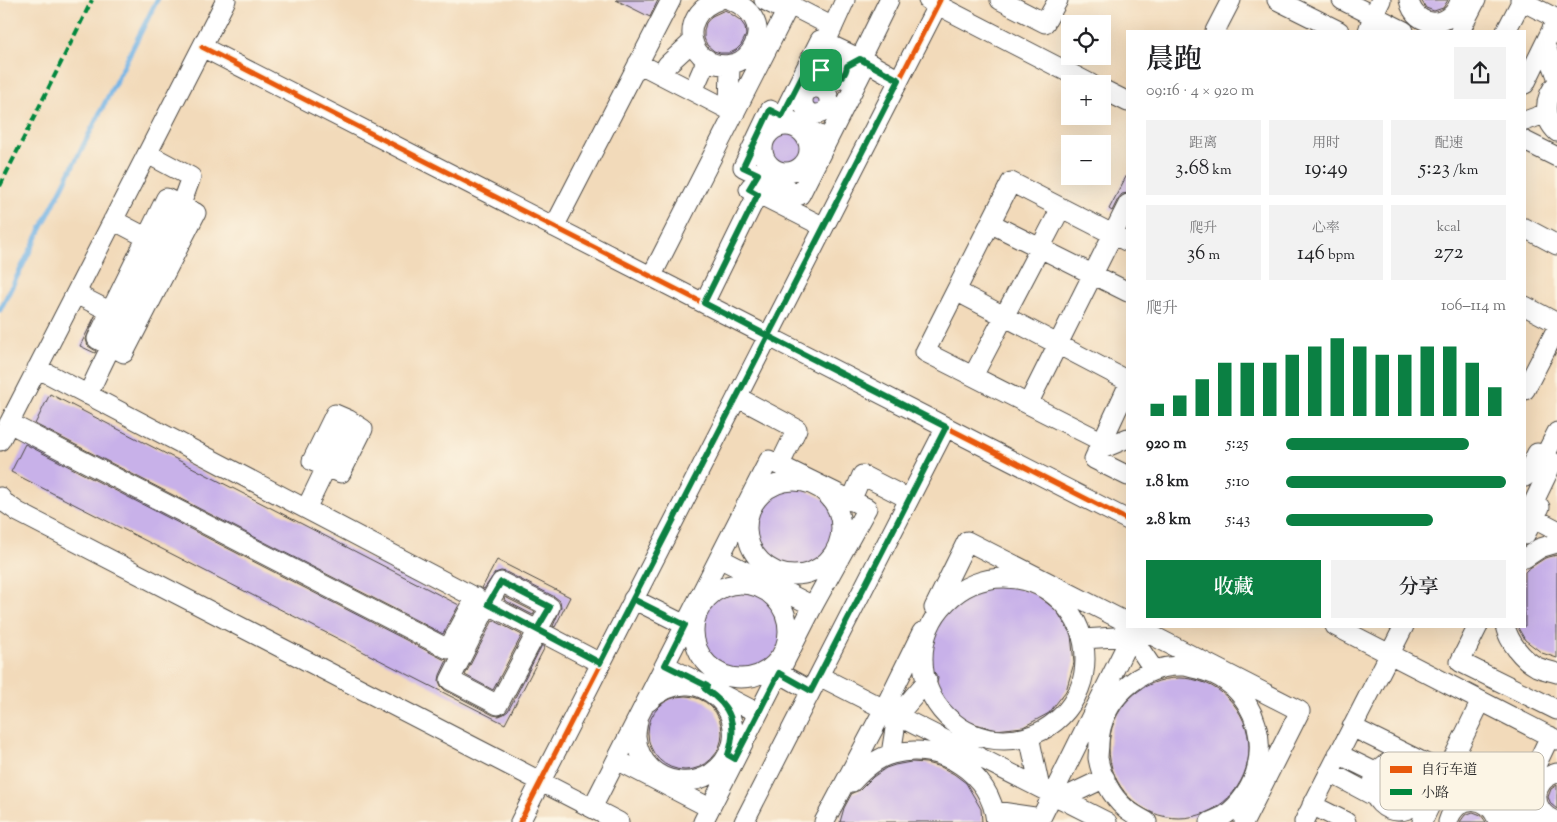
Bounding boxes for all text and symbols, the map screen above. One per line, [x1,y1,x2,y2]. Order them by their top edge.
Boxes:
map controls [1061,15,1111,185]
button: locate [1061,15,1111,65]
text: 晨跑 [1146,41,1202,81]
button: share [1454,47,1506,99]
pin [800,49,842,91]
icon: arrive [807,56,835,84]
button: + [1061,75,1111,125]
text: 09:16 · 4 × 920 m [1146,80,1254,103]
text: 距离 [1189,134,1217,154]
text: 用时 [1312,134,1340,154]
text: 配速 [1435,134,1463,154]
button: − [1061,135,1111,185]
text: 3.68 [1175,154,1209,184]
text: 19:49 [1304,154,1348,184]
text: 5:23 [1419,154,1450,184]
text: km [1209,161,1232,181]
text: /km [1450,161,1478,181]
text: kcal [1437,218,1461,238]
text: 爬升 [1189,219,1217,239]
text: 心率 [1312,219,1340,239]
text: 272 [1434,238,1464,268]
text: 36 [1187,239,1205,269]
text: 146 [1297,239,1325,269]
text: m [1205,246,1220,266]
text: bpm [1325,246,1355,266]
text: 106–114 m [1441,295,1506,318]
text: 爬升 [1146,298,1178,321]
text: 920 m [1146,433,1186,456]
text: 5:25 [1226,433,1249,456]
text: 1.8 km [1146,471,1189,494]
text: 5:10 [1226,471,1249,494]
text: 2.8 km [1146,509,1191,532]
text: 5:43 [1226,509,1250,532]
button: 收藏 [1146,560,1321,618]
button: 分享 [1331,560,1506,618]
legend [1380,752,1544,810]
text: 自行车道 [1421,761,1477,781]
text: 小路 [1421,784,1449,804]

